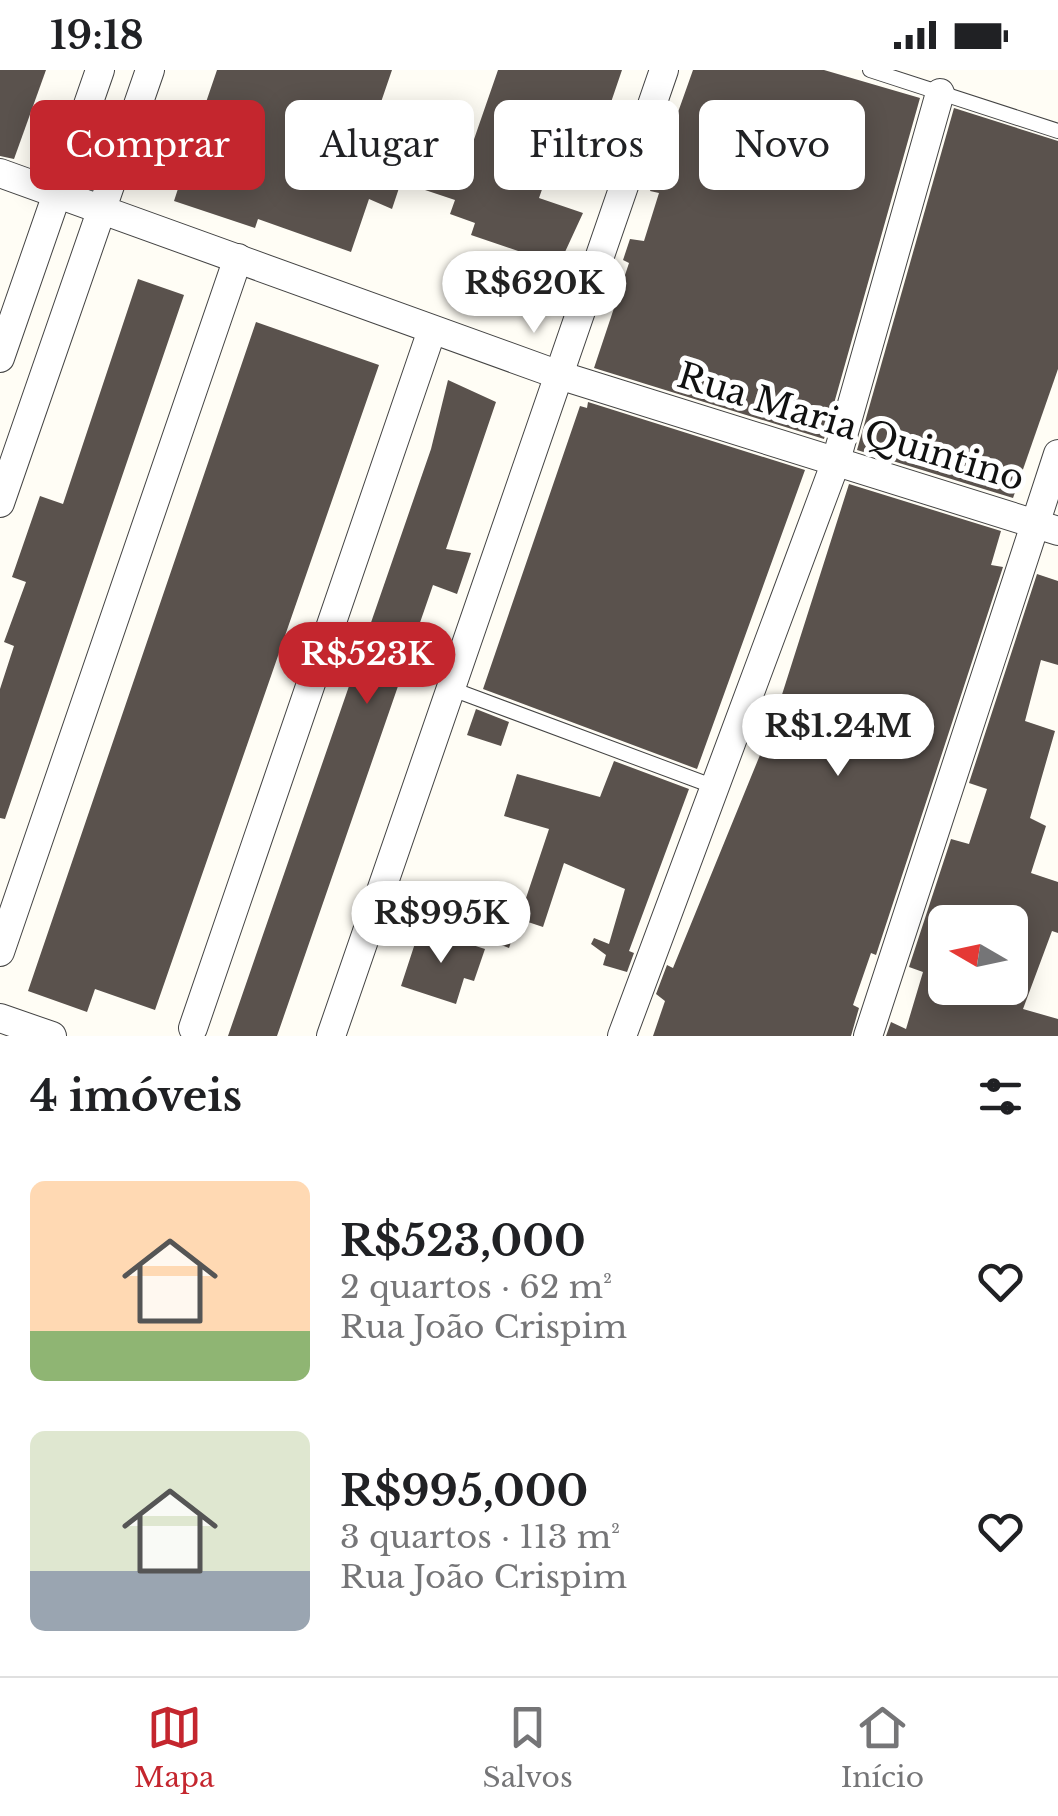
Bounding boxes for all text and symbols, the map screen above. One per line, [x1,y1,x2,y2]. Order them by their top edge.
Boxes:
text: 19:18 [50,12,144,59]
chip: Comprar [30,100,265,190]
chip: Alugar [285,100,474,190]
chip: Filtros [494,100,679,190]
chip: Novo [699,100,865,190]
pin: R$620K [453,251,615,336]
text: R$620K [464,263,604,303]
street label: Rua Maria Quintino [673,353,1030,500]
pin: R$523K [286,622,448,707]
text: R$523K [300,634,434,674]
pin: R$1.24M [746,694,930,779]
text: R$1.24M [764,706,912,746]
pin: R$995K [360,881,522,966]
text: R$995K [373,893,509,933]
north arrow [928,905,1028,1005]
map controls [928,905,1028,1005]
icon: filters [973,1069,1028,1124]
text: 4 imóveis [30,1070,242,1122]
text: R$523,000 [340,1215,586,1267]
icon: home [110,1221,230,1341]
icon: heart [973,1254,1028,1309]
text: 2 quartos · 62 m² [340,1267,612,1307]
text: Rua João Crispim [340,1307,627,1347]
text: R$995,000 [340,1465,588,1517]
icon: home [110,1471,230,1591]
icon: heart [973,1504,1028,1559]
text: 3 quartos · 113 m² [340,1517,620,1557]
text: Rua João Crispim [340,1557,627,1597]
tab: Mapa [134,1700,215,1795]
tab: Salvos [483,1700,573,1795]
tab: Início [841,1700,924,1795]

